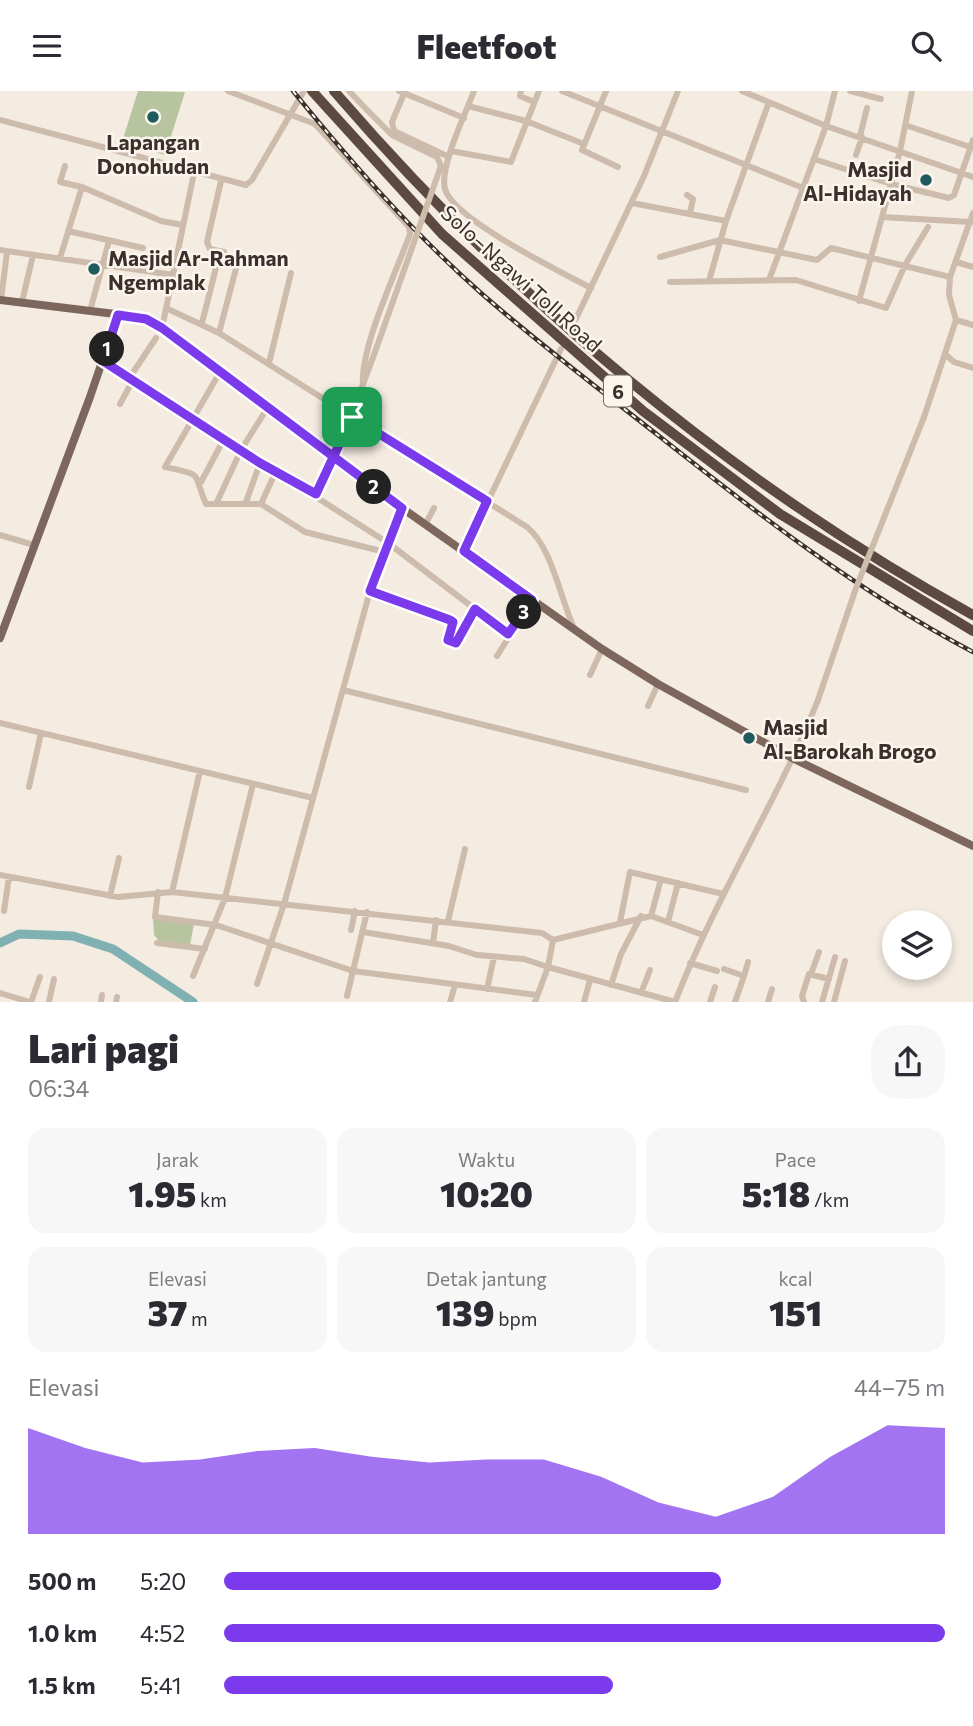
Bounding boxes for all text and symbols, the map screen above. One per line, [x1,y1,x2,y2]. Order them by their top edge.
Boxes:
text: Fleetfoot [417,26,556,66]
icon: menu [28,27,66,65]
icon: search [907,27,945,65]
marker: Lapangan Donohudan [145,109,161,125]
place label: Lapangan Donohudan [97,129,209,178]
place label: Masjid Al-Hidayah [803,156,912,205]
marker: Masjid Al-Hidayah [918,172,934,188]
street label: Solo–Ngawi Toll Road [437,199,607,357]
place label: Masjid Ar-Rahman Ngemplak [108,245,289,294]
marker: Masjid Ar-Rahman Ngemplak [86,261,102,277]
pin: 1 [90,331,124,367]
text: 1 [102,337,111,360]
road number: 6 [604,375,632,407]
pin [322,387,382,447]
icon: arrive [333,398,371,436]
pin: 2 [356,469,392,505]
text: 2 [368,475,379,498]
pin: 3 [506,595,542,629]
text: 3 [518,600,529,623]
place label: Masjid Al-Barokah Brogo [763,714,937,763]
marker: Masjid Al-Barokah Brogo [741,730,757,746]
map controls [882,910,952,980]
button: layers [882,910,952,980]
text: Lari pagi [28,1024,179,1071]
button: share [871,1025,945,1099]
text: 06:34 [28,1074,89,1102]
text: Jarak [156,1148,199,1171]
text: Waktu [458,1148,515,1171]
text: Pace [775,1148,816,1171]
text: 1.95 [128,1171,196,1214]
text: 10:20 [440,1171,533,1214]
text: 5:18 [742,1171,810,1214]
text: km [196,1188,227,1211]
text: /km [810,1188,849,1211]
text: Elevasi [148,1267,207,1290]
text: Detak jantung [426,1267,547,1290]
text: kcal [778,1267,813,1290]
text: 37 [147,1290,187,1333]
text: 139 [436,1290,495,1333]
text: 151 [769,1290,822,1333]
text: m [187,1307,208,1330]
text: bpm [495,1307,537,1330]
text: Elevasi [28,1373,99,1401]
text: 44–75 m [854,1373,945,1401]
text: 500 m [28,1567,96,1595]
text: 5:20 [140,1567,186,1595]
text: 1.0 km [28,1619,97,1647]
text: 4:52 [140,1619,185,1647]
text: 1.5 km [28,1671,96,1699]
text: 5:41 [140,1671,182,1699]

